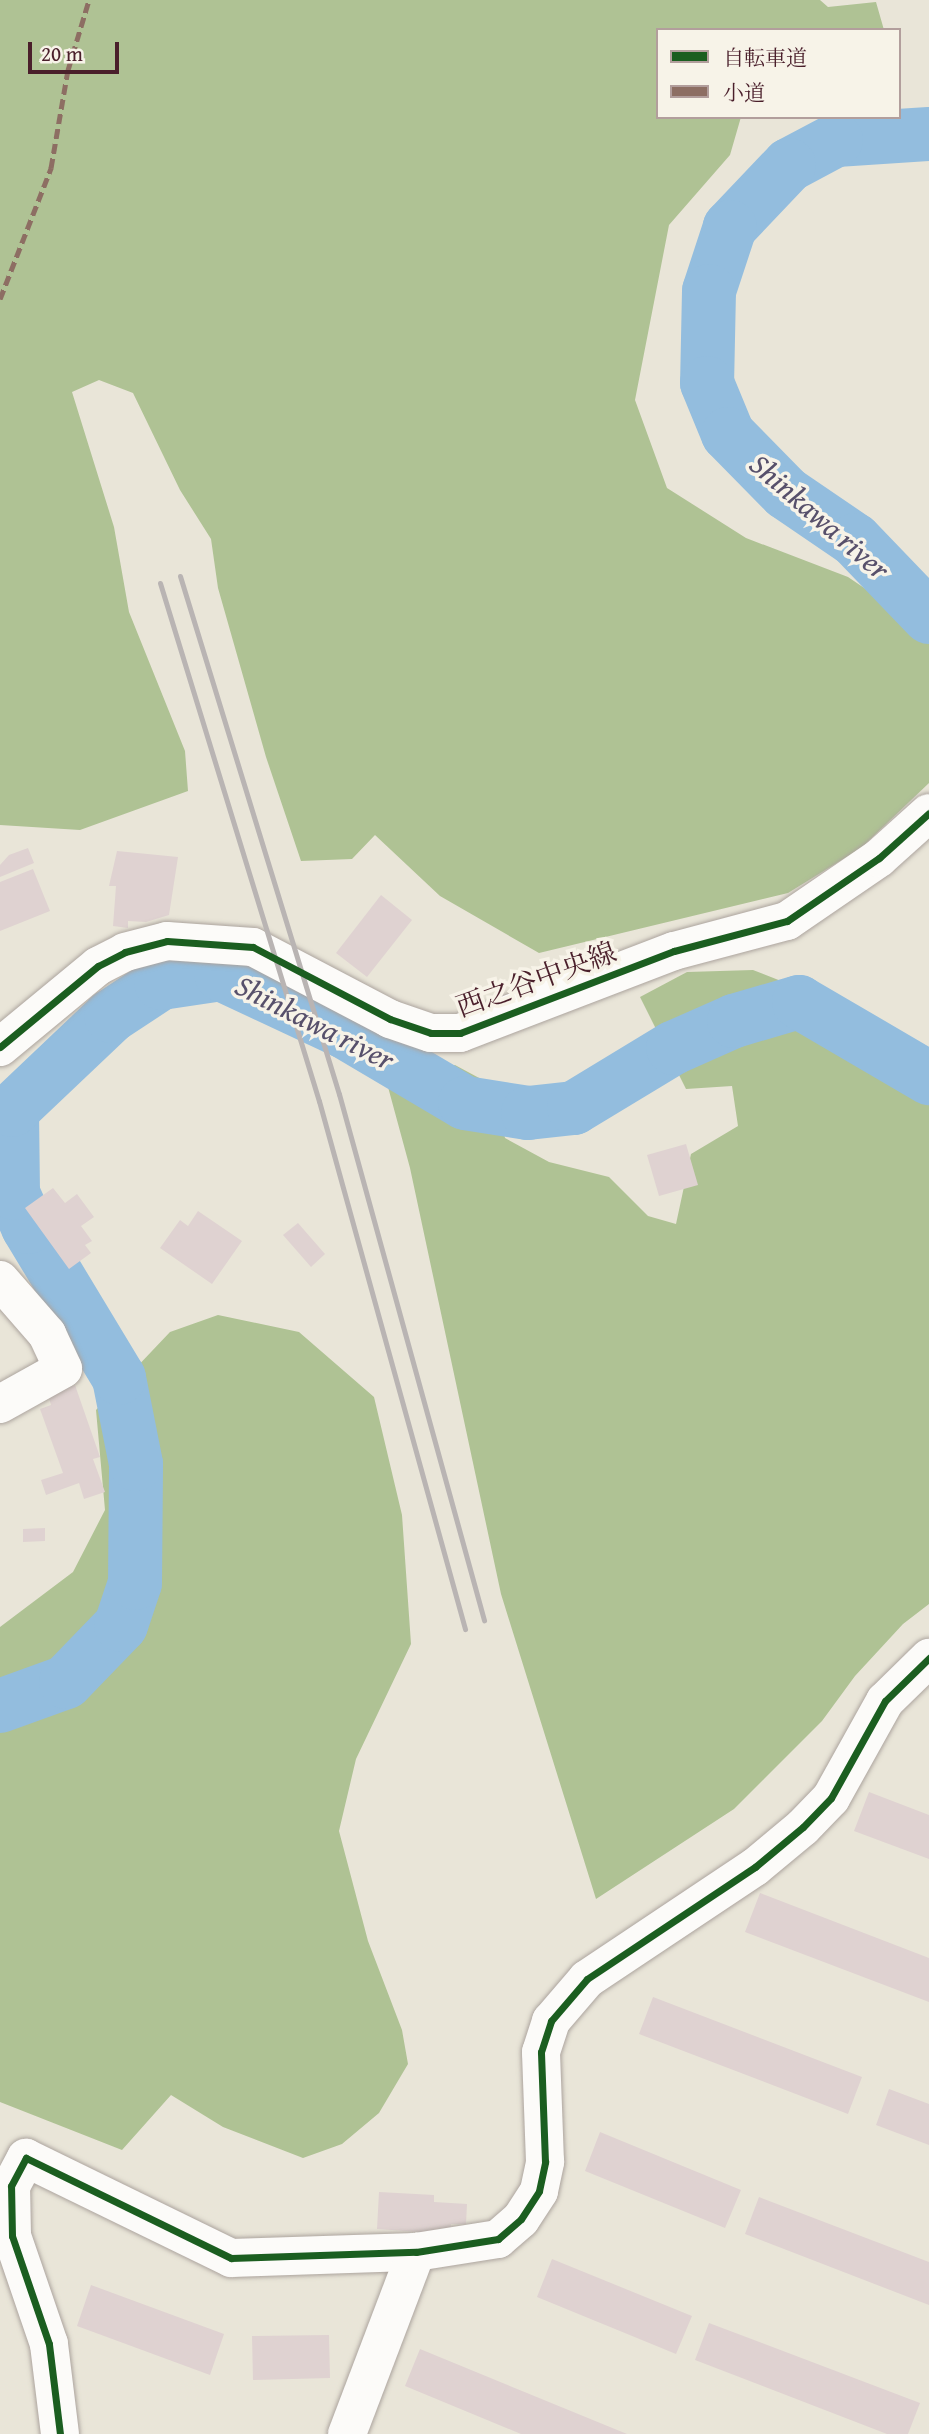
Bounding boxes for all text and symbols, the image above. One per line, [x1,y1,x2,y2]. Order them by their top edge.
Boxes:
scale bar [32,28,122,72]
legend [656,28,901,119]
text: 20 m [41,38,83,69]
text: 自転車道 [723,42,807,73]
text: 小道 [723,77,765,108]
water label: Shinkawa river [743,446,897,586]
street label: 西之谷中央線 [451,934,621,1024]
water label: Shinkawa river [230,967,400,1077]

